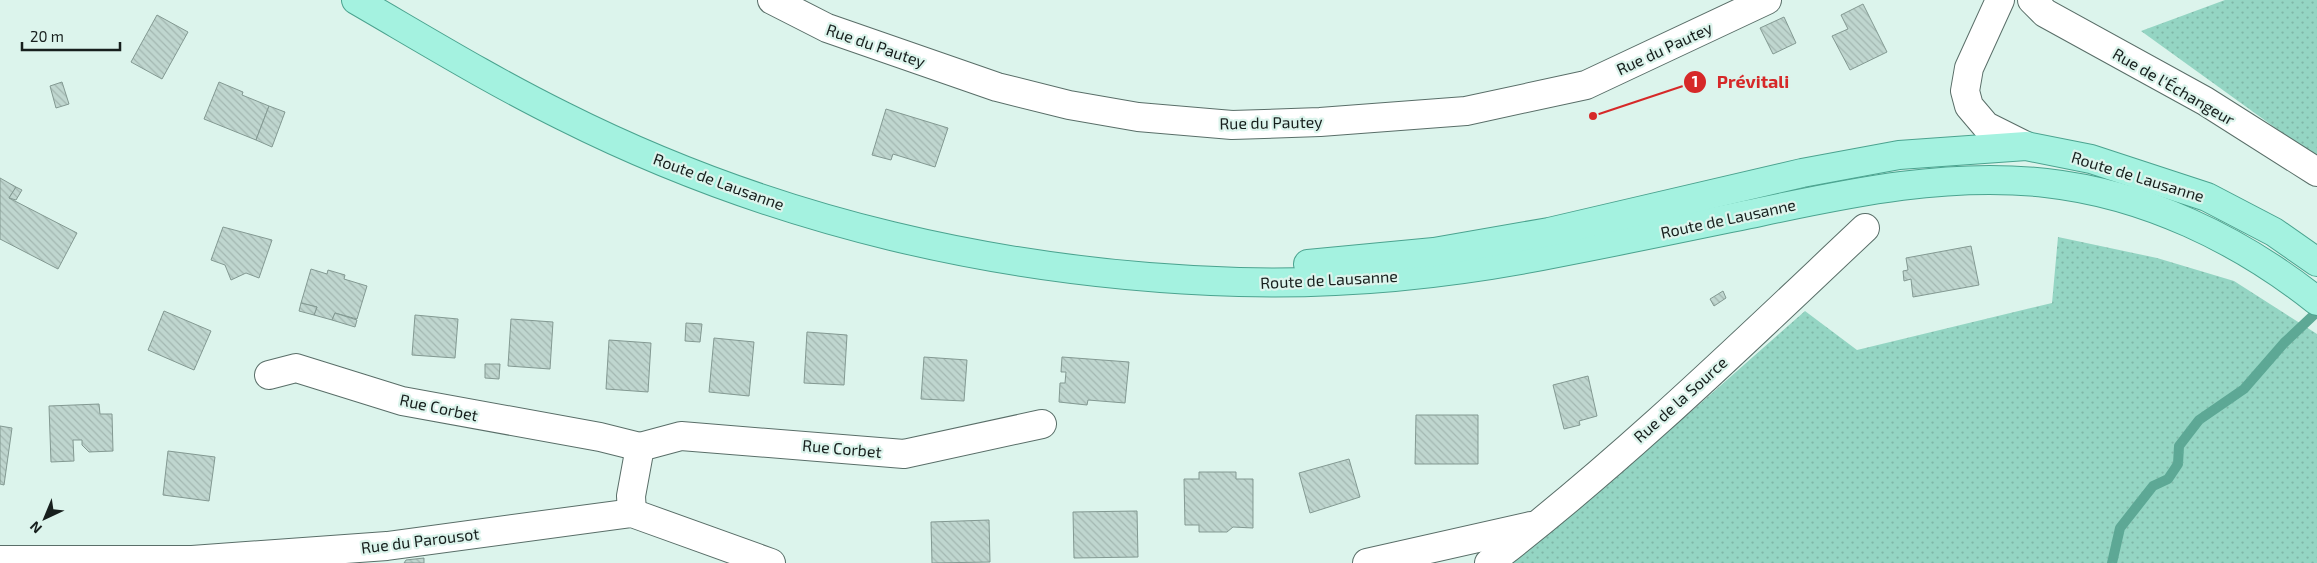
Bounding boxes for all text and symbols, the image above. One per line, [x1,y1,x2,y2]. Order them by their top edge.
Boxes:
street label: Rue du Pautey [1613,17,1715,78]
street label: Rue du Pautey [824,19,928,71]
scale bar [22,20,120,52]
text: 20 m [30,27,64,45]
street label: Rue de l'Échangeur [2110,43,2239,129]
callout: Prévitali [1682,66,1800,99]
text: Prévitali [1717,70,1789,92]
text: 1 [1692,72,1698,90]
street label: Rue du Pautey [1219,112,1323,132]
street label: Route de Lausanne [2069,147,2207,205]
street label: Route de Lausanne [651,149,787,213]
street label: Route de Lausanne [1659,194,1797,242]
street label: Route de Lausanne [1260,266,1398,292]
street label: Rue de la Source [1629,352,1731,446]
street label: Rue Corbet [398,389,480,425]
street label: Rue Corbet [802,435,882,461]
north arrow [20,493,70,543]
text: N [26,518,45,537]
street label: Rue du Parousot [360,523,480,557]

